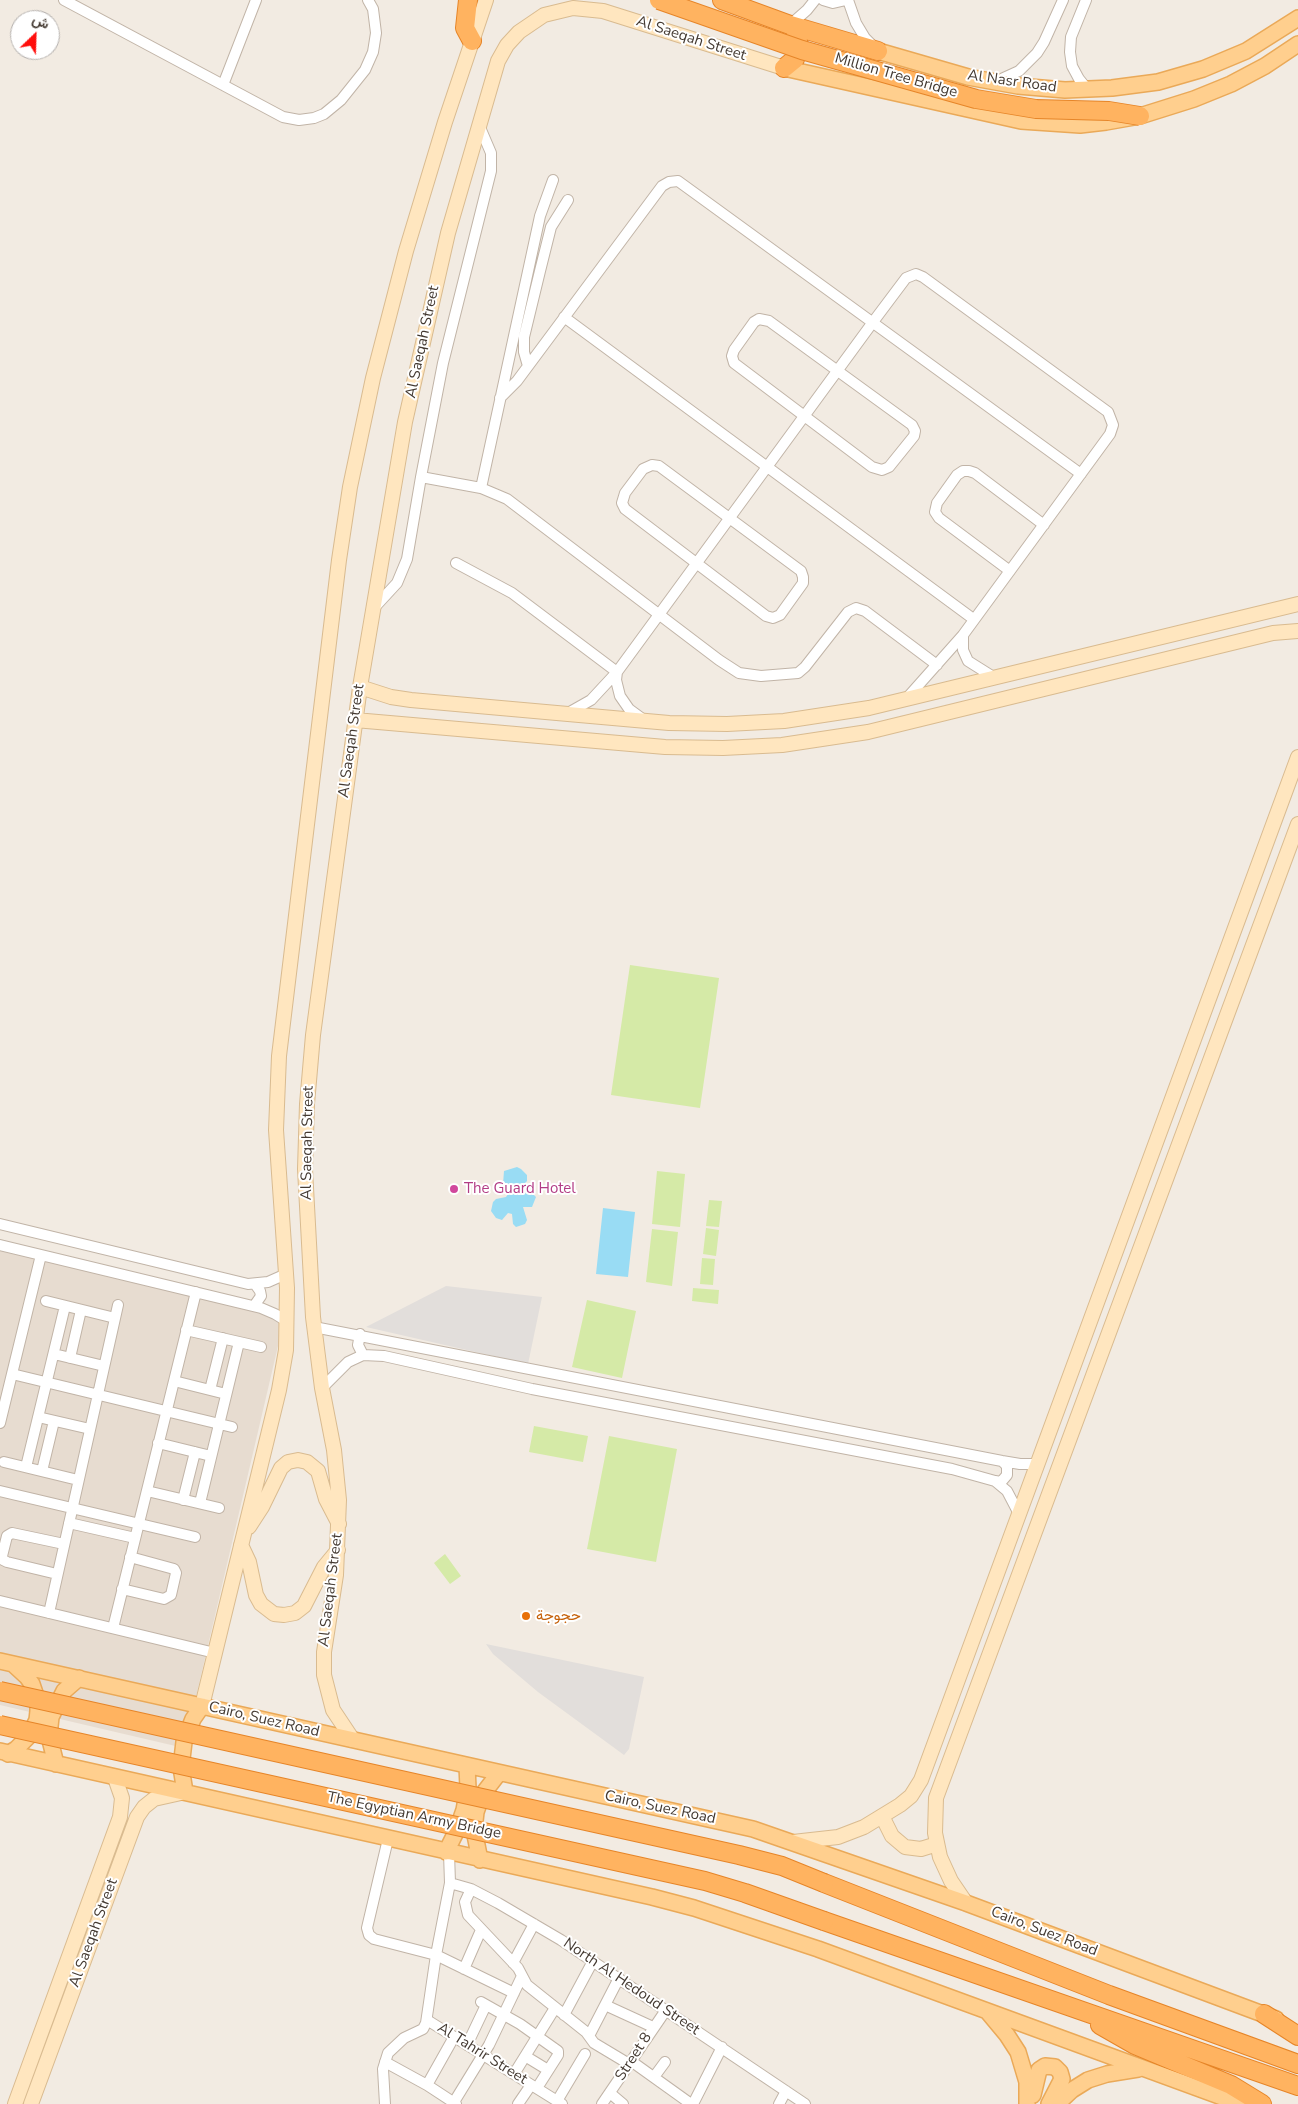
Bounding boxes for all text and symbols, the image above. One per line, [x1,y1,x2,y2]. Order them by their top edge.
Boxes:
north arrow [10,10,60,60]
text: ش [29,10,52,34]
street label: Al Saeqah Street [634,13,748,65]
street label: Million Tree Bridge [833,50,959,102]
street label: Al Nasr Road [966,67,1058,97]
street label: Al Saeqah Street [402,284,444,400]
street label: Al Saeqah Street [335,683,369,799]
street label: Al Saeqah Street [298,1086,318,1200]
place label: The Guard Hotel [464,1180,576,1198]
marker: The Guard Hotel [448,1183,460,1195]
street label: Al Saeqah Street [315,1532,347,1648]
place label: حجوجة [536,1607,581,1625]
marker: حجوجة [520,1610,532,1622]
street label: Cairo, Suez Road [207,1699,321,1741]
street label: Cairo, Suez Road [603,1787,717,1829]
street label: The Egyptian Army Bridge [325,1789,503,1843]
street label: Al Saeqah Street [66,1876,122,1990]
street label: Cairo, Suez Road [988,1903,1100,1961]
street label: North Al Hedoud Street [559,1935,703,2039]
street label: Al Tahrir Street [434,2019,530,2089]
street label: Street 8 [612,2030,656,2084]

